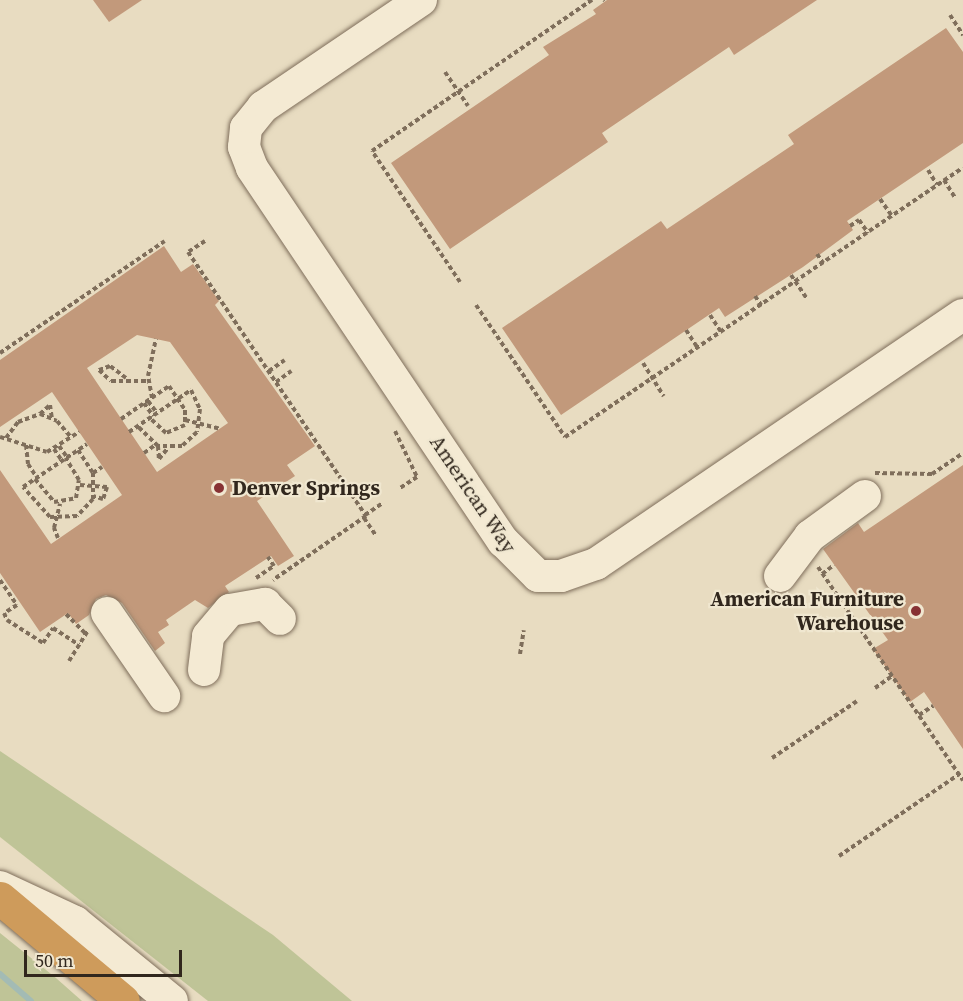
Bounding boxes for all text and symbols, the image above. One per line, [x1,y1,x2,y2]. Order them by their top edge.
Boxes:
street label: American Way [424,430,522,558]
place label: Denver Springs [232,475,380,501]
marker: Denver Springs [210,479,228,497]
place label: American Furniture Warehouse [710,586,904,636]
marker: American Furniture Warehouse [909,604,923,618]
scale bar [27,938,184,976]
text: 50 m [35,948,73,973]

